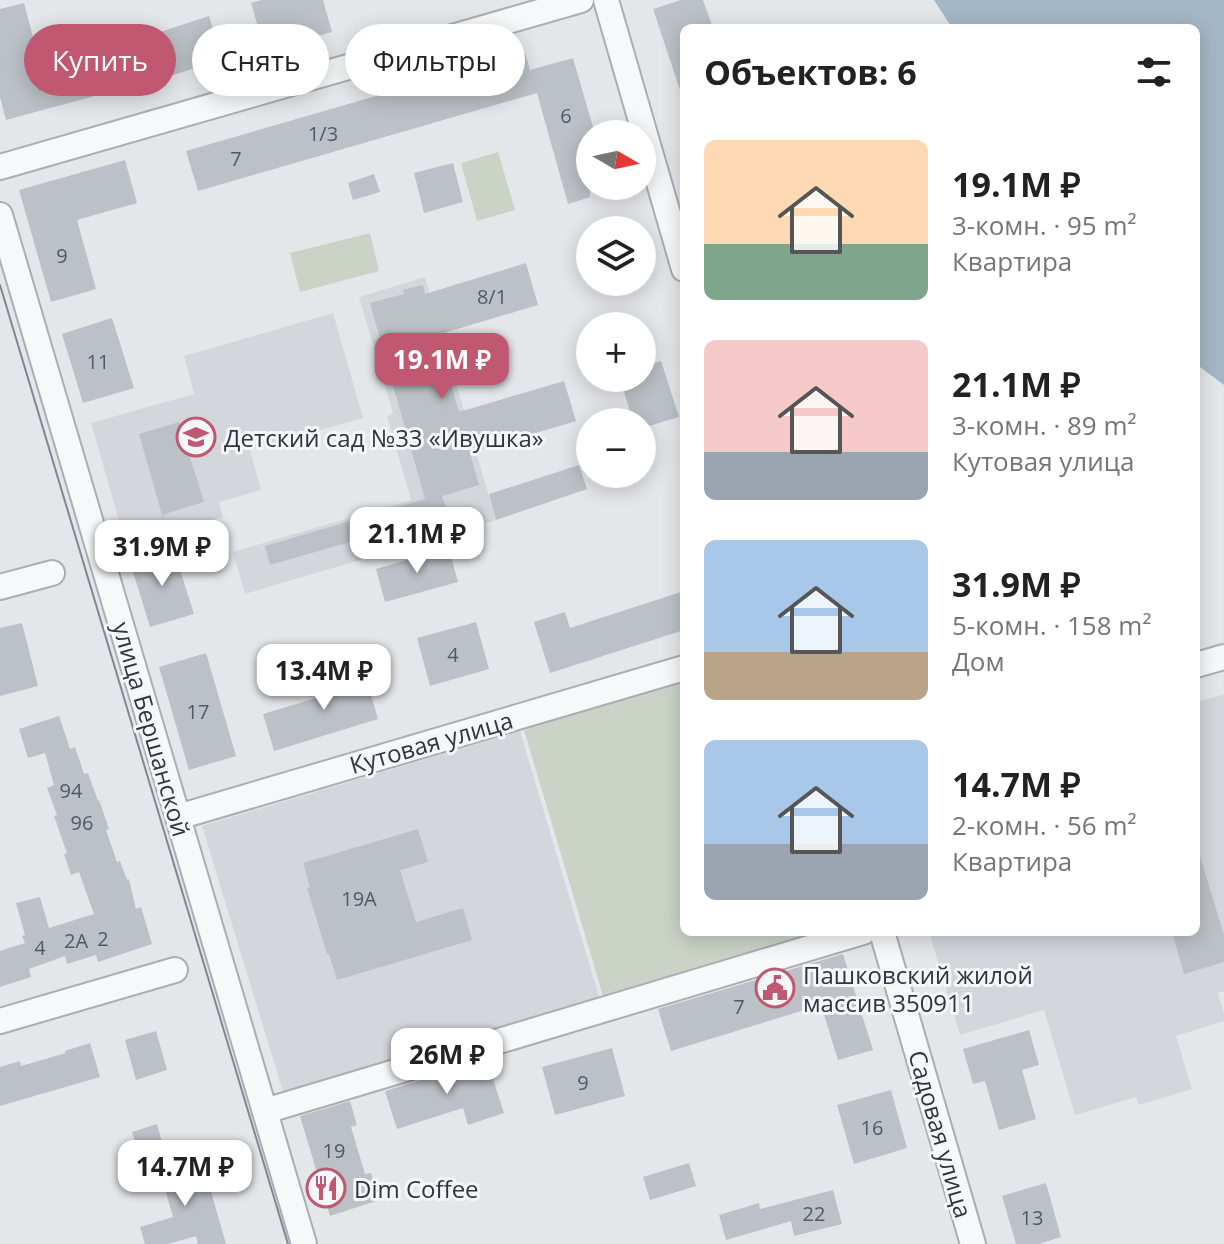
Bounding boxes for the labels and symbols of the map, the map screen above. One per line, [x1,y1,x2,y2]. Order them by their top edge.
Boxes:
house number: 6 [560,102,572,129]
house number: 1/3 [308,120,338,147]
north arrow [576,120,656,200]
house number: 7 [230,145,242,172]
house number: 9 [56,242,68,269]
house number: 8/1 [477,283,507,310]
pin: 19.1M ₽ [368,333,516,401]
house number: 11 [87,348,109,375]
school or university icon: Детский сад №33 «Ивушка» [175,416,217,458]
place label: Детский сад №33 «Ивушка» [224,421,544,454]
pin: 21.1M ₽ [343,507,491,575]
pin: 31.9M ₽ [88,520,236,588]
street label: улица Бершанской [106,618,198,840]
house number: 4 [447,641,459,668]
pin: 13.4M ₽ [250,644,398,712]
house number: 17 [187,698,209,725]
street label: Кутовая улица [346,703,516,781]
house number: 94 [60,777,83,804]
house number: 96 [71,809,93,836]
house number: 19А [341,885,377,912]
house number: 2 [97,925,109,952]
house number: 2А [64,927,88,954]
house number: 4 [34,934,46,961]
place label: Пашковский жилой массив 350911 [803,958,1033,1019]
public building icon: Пашковский жилой массив 350911 [754,967,796,1009]
house number: 7 [733,993,745,1020]
pin: 26M ₽ [391,1028,503,1096]
street label: Садовая улица [901,1046,981,1222]
house number: 9 [577,1069,589,1096]
house number: 16 [861,1114,883,1141]
house number: 19 [323,1137,345,1164]
pin: 14.7M ₽ [111,1140,259,1208]
restaurant icon: Dim Coffee [305,1167,347,1209]
place label: Dim Coffee [354,1172,479,1205]
house number: 22 [803,1200,825,1227]
house number: 13 [1021,1204,1043,1231]

